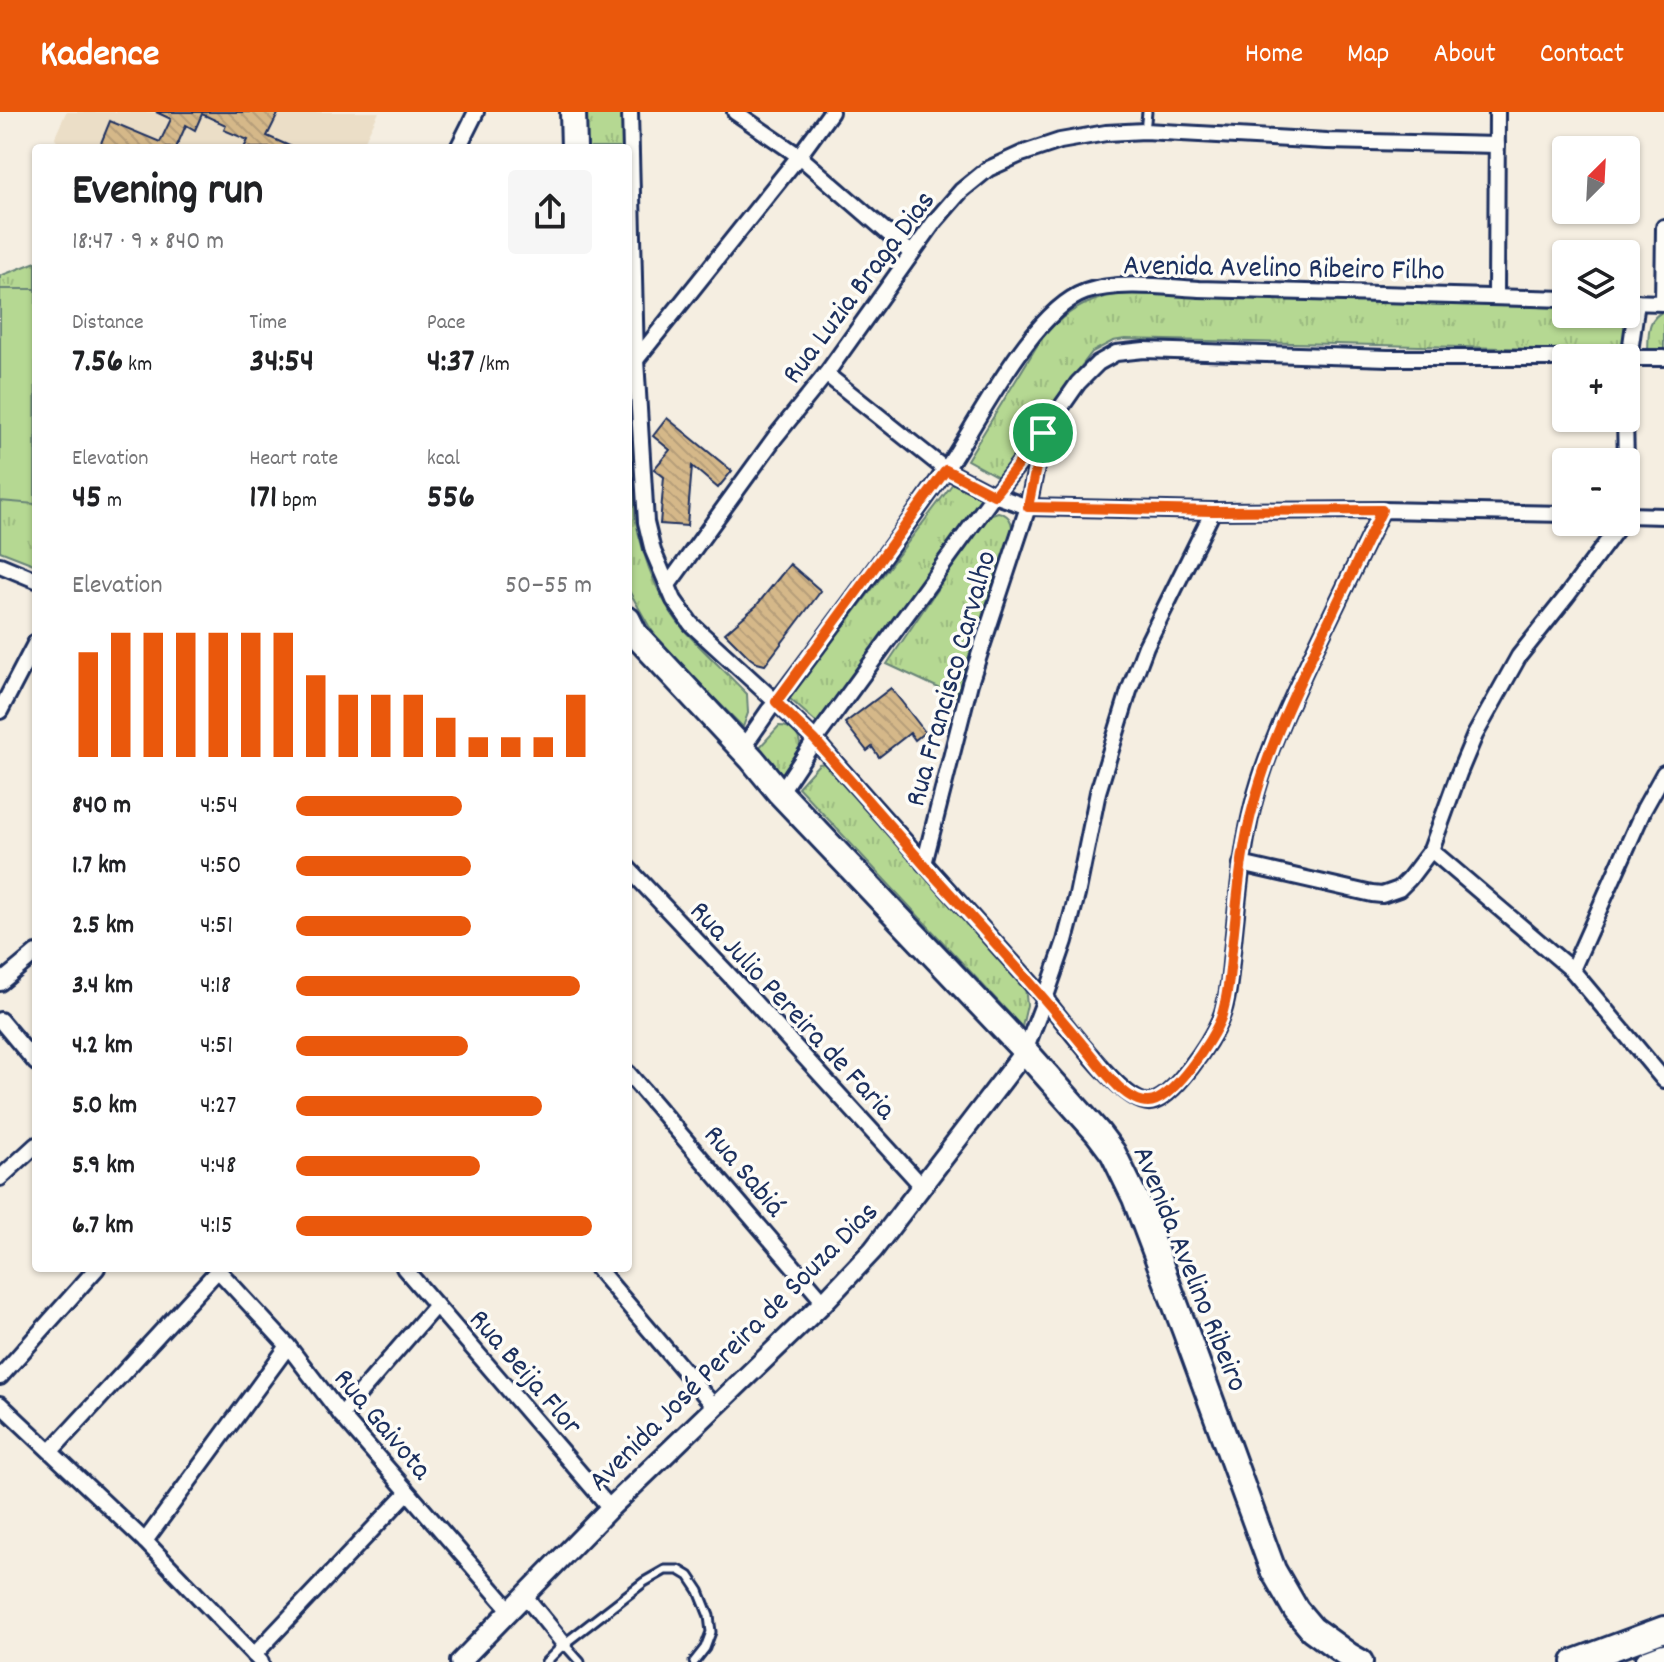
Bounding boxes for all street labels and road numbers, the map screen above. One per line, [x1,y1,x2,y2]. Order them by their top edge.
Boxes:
street label: Rua Luzia Braga Dias [773,183,948,395]
street label: Avenida Avelino Ribeiro Filho [1123,246,1445,295]
street label: Rua Francisco Carvalho [896,546,1010,812]
street label: Rua Julio Pereira de Faria [677,893,905,1132]
street label: Rua Sabiá [691,1117,794,1229]
street label: Avenida Avelino Ribeiro [1119,1140,1257,1399]
street label: Avenida José Pereira de Souza Dias [580,1193,890,1503]
street label: Rua Beija Flor [456,1301,591,1447]
street label: Rua Gaivota [321,1361,441,1492]

